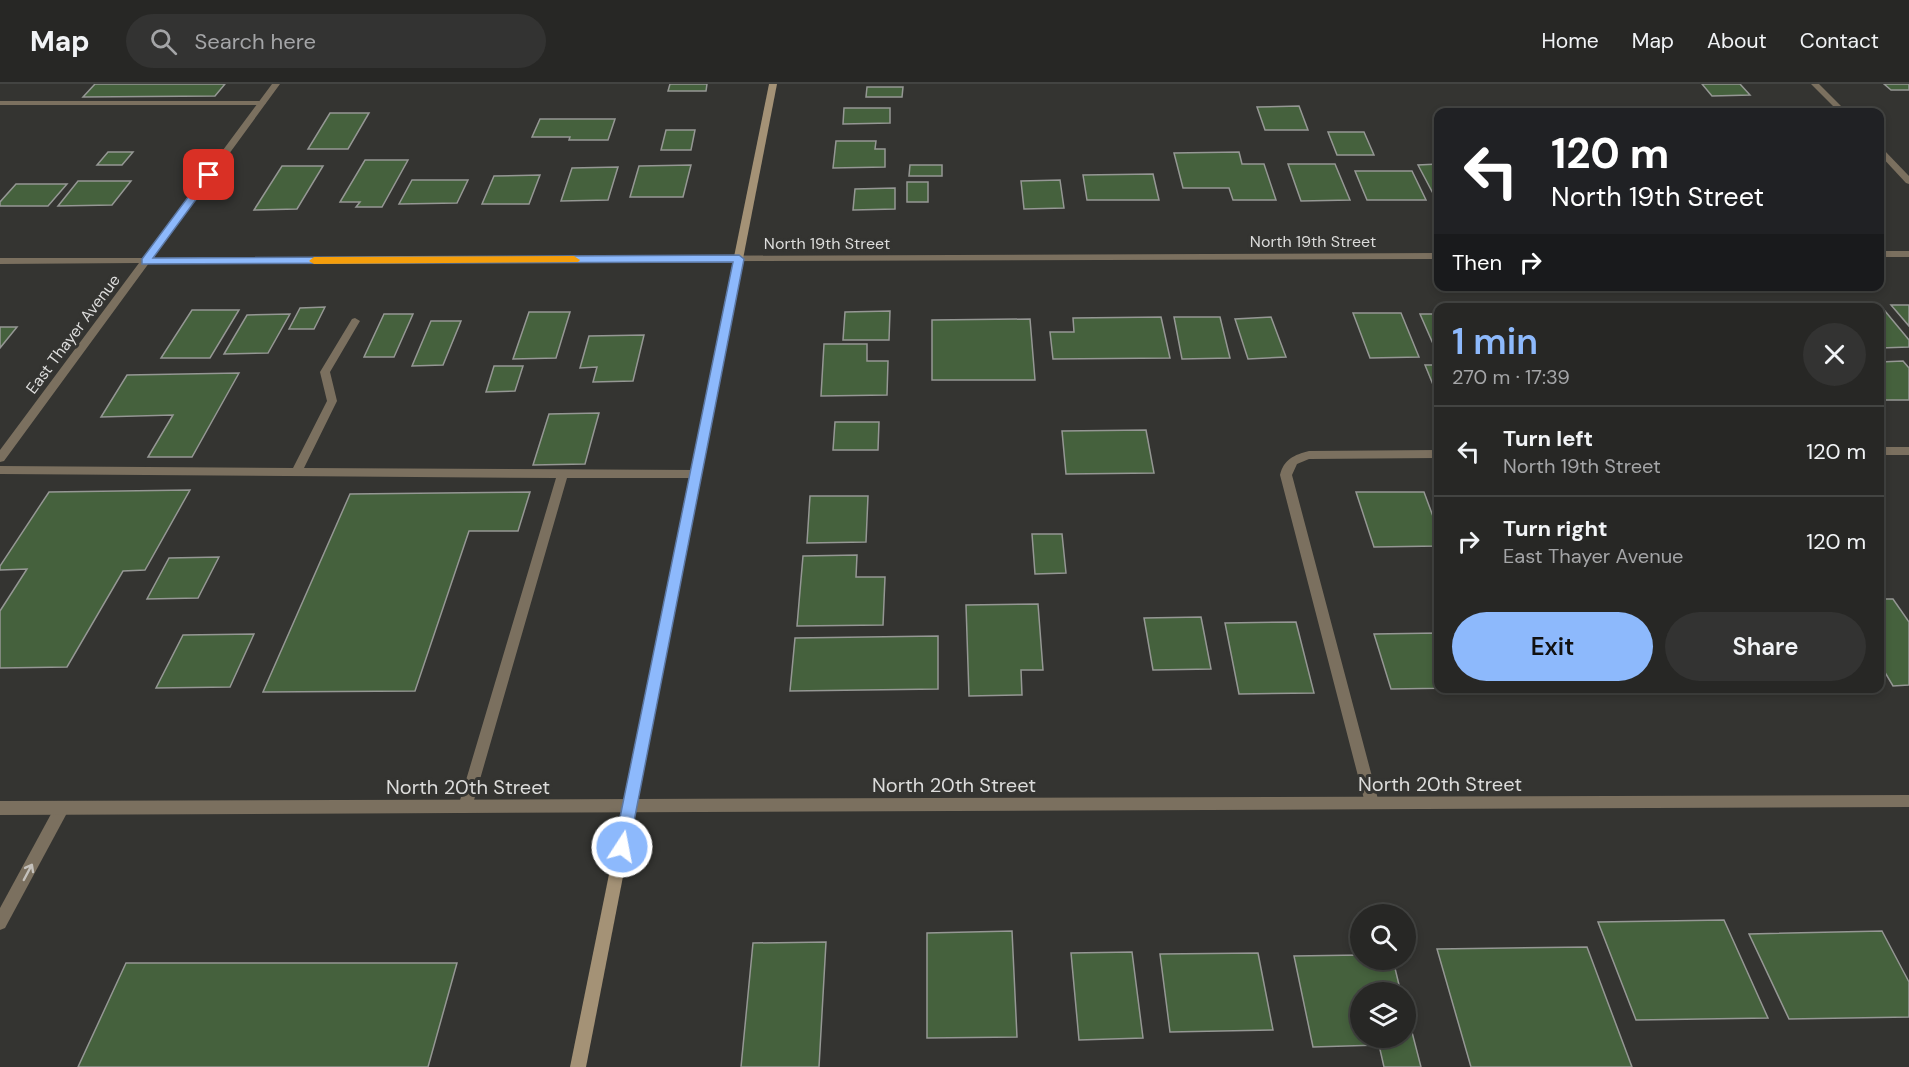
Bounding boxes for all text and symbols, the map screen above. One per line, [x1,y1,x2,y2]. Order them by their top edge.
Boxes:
search box [126,14,546,68]
text: Map [30,23,90,60]
icon: search [147,25,180,58]
text: Search here [195,27,316,56]
text: Home [1541,27,1599,55]
text: Map [1632,27,1674,55]
text: About [1707,27,1767,55]
text: Contact [1800,27,1879,55]
text: 120 m [1551,126,1669,181]
icon: left [1452,132,1530,210]
pin [183,149,234,200]
icon: arrive [192,158,225,191]
text: North 19th Street [1551,179,1764,214]
street label: North 19th Street [1250,231,1376,252]
street label: North 19th Street [764,233,890,254]
icon: right [1514,246,1547,279]
text: Then [1452,248,1502,277]
street label: East Thayer Avenue [21,270,125,398]
text: 1 min [1452,318,1538,365]
button: close [1803,323,1866,386]
text: 270 m · 17:39 [1452,364,1570,390]
text: Turn left [1503,424,1593,453]
icon: left [1452,435,1485,468]
text: 120 m [1806,437,1866,466]
text: North 19th Street [1503,453,1661,479]
text: Turn right [1503,514,1608,543]
icon: right [1452,525,1485,558]
text: 120 m [1806,527,1866,556]
text: East Thayer Avenue [1503,543,1683,569]
button: Exit [1452,612,1653,681]
button: Share [1665,612,1866,681]
street label: North 20th Street [1358,771,1522,797]
street label: North 20th Street [872,772,1036,798]
street label: North 20th Street [386,774,550,800]
position arrow [590,815,654,879]
one-way arrow [23,863,34,881]
map controls [1350,904,1416,1048]
button: search [1350,904,1416,970]
button: layers [1350,982,1416,1048]

